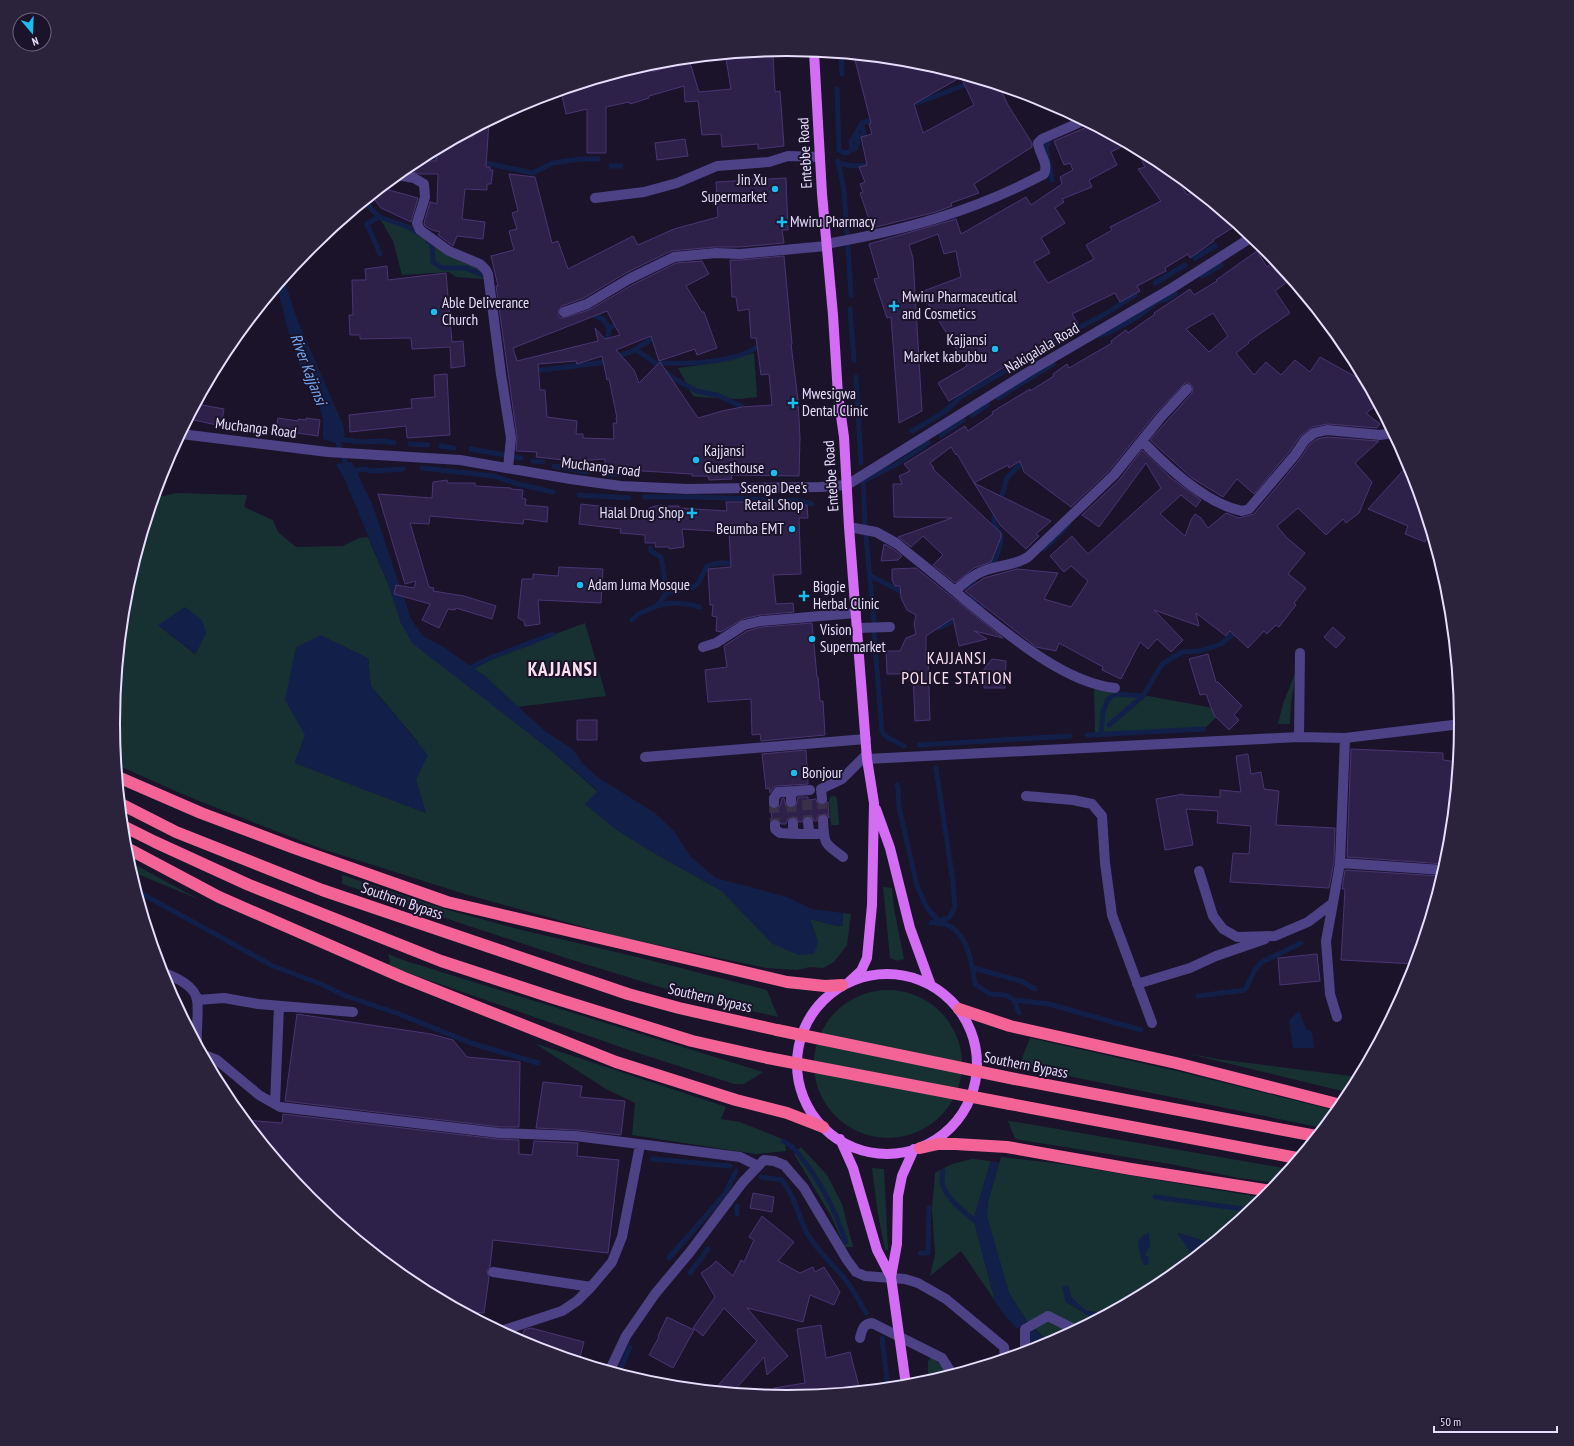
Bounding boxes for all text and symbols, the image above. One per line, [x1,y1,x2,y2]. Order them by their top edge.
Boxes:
north arrow [12,12,52,52]
text: N [30,34,40,49]
street label: Entebbe Road [793,117,816,189]
place label: Jin Xu Supermarket [701,170,767,206]
marker: Jin Xu Supermarket [770,184,780,194]
place label: Mwiru Pharmacy [790,212,876,231]
marker: Mwiru Pharmacy [777,217,787,227]
place label: Mwiru Pharmaceutical and Cosmetics [902,287,1017,323]
place label: Able Deliverance Church [442,293,529,329]
marker: Mwiru Pharmaceutical and Cosmetics [889,301,899,311]
marker: Able Deliverance Church [429,307,439,317]
street label: Nakigalala Road [1001,318,1082,377]
water label: River Kajjansi [286,330,333,410]
place label: Kajjansi Market kabubbu [904,330,987,366]
marker: Kajjansi Market kabubbu [990,344,1000,354]
place label: Mwesigwa Dental Clinic [802,384,869,420]
marker: Mwesigwa Dental Clinic [787,397,799,409]
street label: Muchanga Road [214,413,298,442]
street label: Entebbe Road [819,440,842,512]
place label: Kajjansi Guesthouse [704,441,764,477]
street label: Muchanga road [561,452,642,481]
marker: Kajjansi Guesthouse [691,455,701,465]
marker: Ssenga Dee's Retail Shop [769,468,779,478]
place label: Ssenga Dee's Retail Shop [741,478,807,514]
place label: Halal Drug Shop [600,503,684,522]
marker: Halal Drug Shop [687,508,697,518]
place label: Beumba EMT [716,519,784,538]
marker: Beumba EMT [787,524,797,534]
place label: Adam Juma Mosque [588,575,690,594]
place label: Biggie Herbal Clinic [813,577,880,613]
marker: Adam Juma Mosque [575,580,585,590]
marker: Biggie Herbal Clinic [798,590,810,602]
place label: Vision Supermarket [819,620,886,656]
marker: Vision Supermarket [807,634,817,644]
district label: KAJJANSI POLICE STATION [901,647,1013,689]
district label: KAJJANSI [528,657,598,681]
place label: Bonjour [802,763,843,782]
marker: Bonjour [789,768,799,778]
street label: Southern Bypass [359,878,446,923]
street label: Southern Bypass [666,979,754,1016]
street label: Southern Bypass [982,1047,1070,1082]
scale bar [1434,1408,1557,1434]
text: 50 m [1440,1414,1461,1429]

